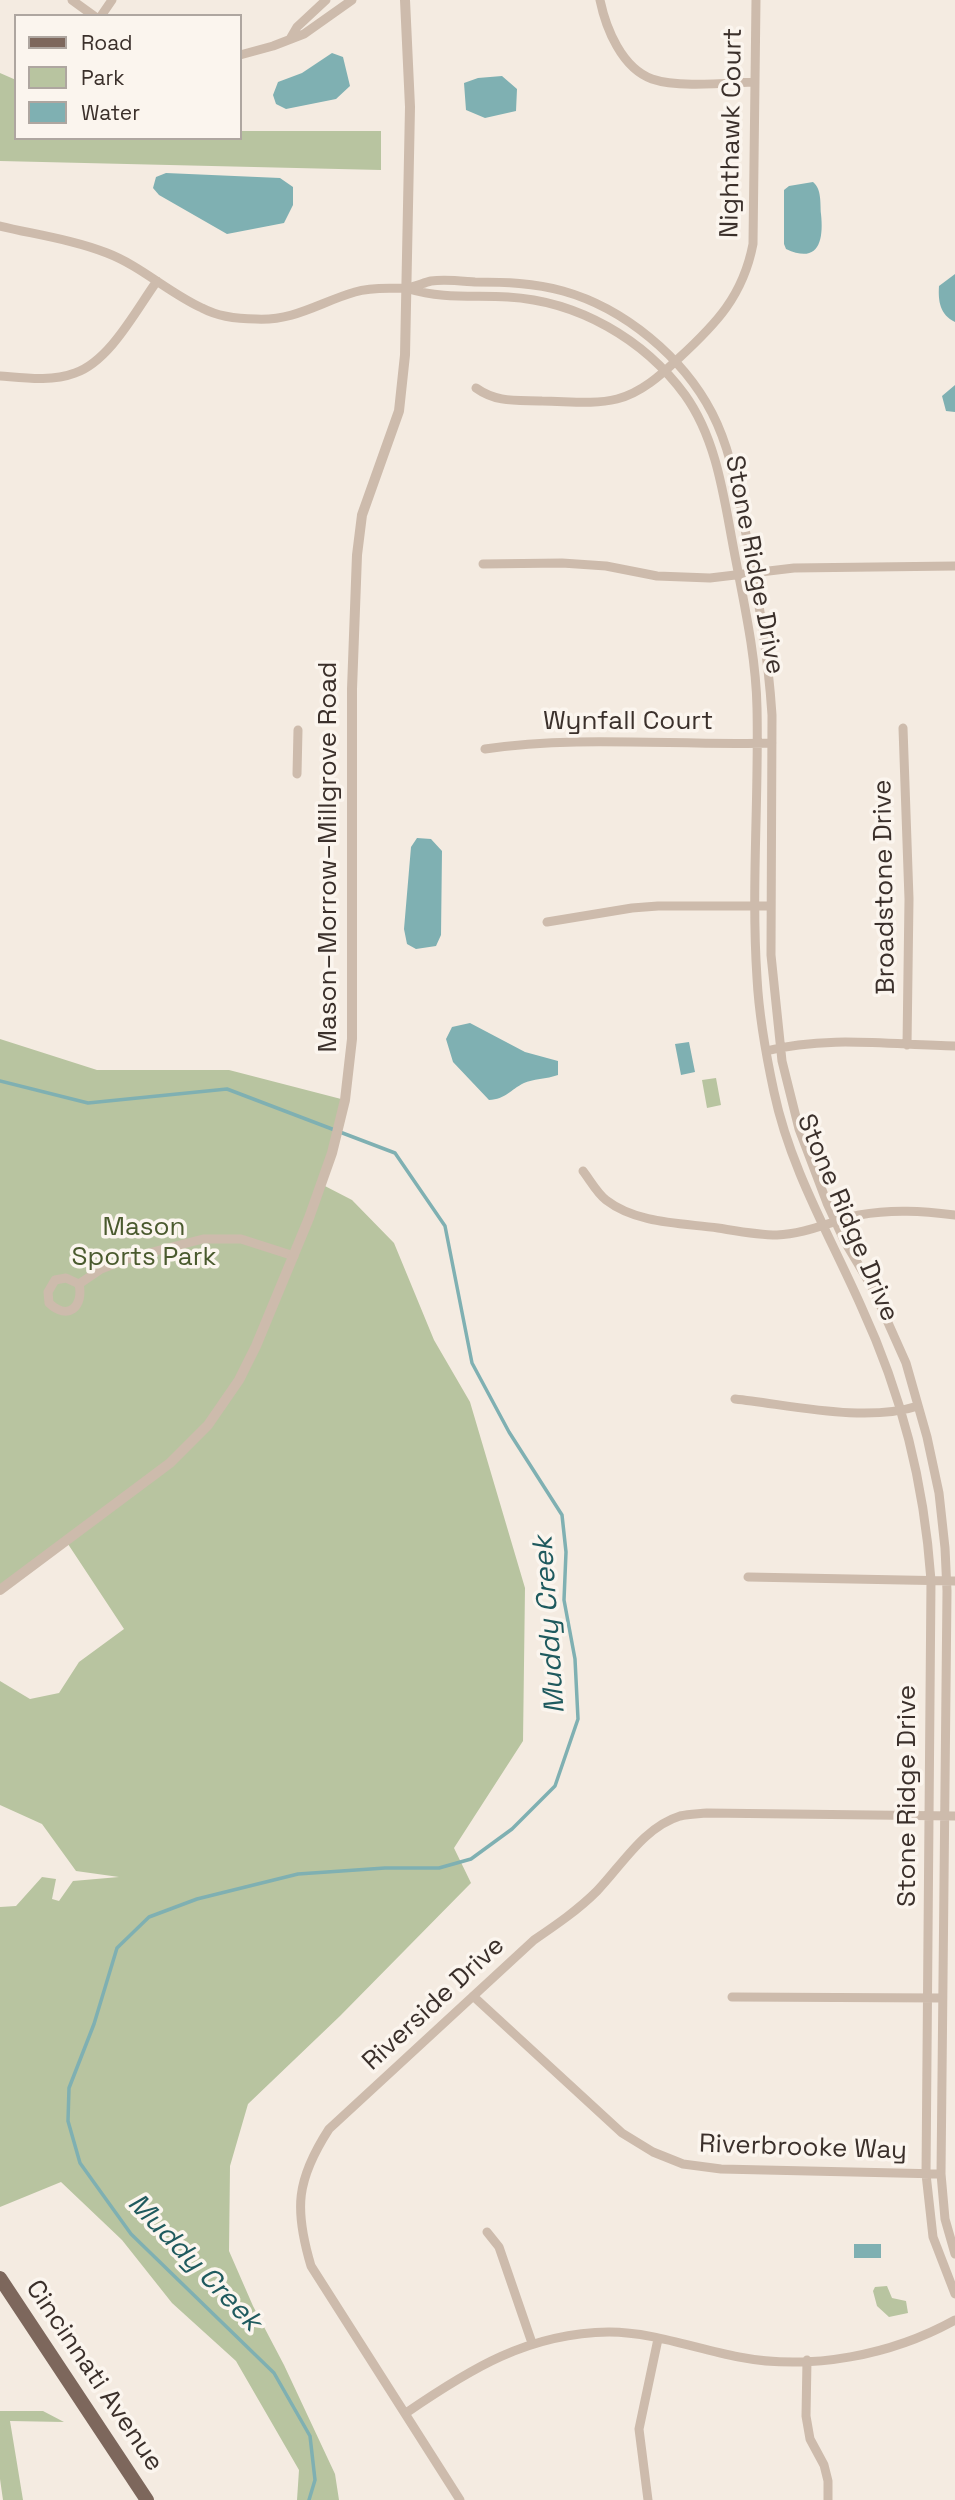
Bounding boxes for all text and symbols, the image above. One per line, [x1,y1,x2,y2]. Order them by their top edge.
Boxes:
legend [14,14,242,140]
street label: Nighthawk Court [715,28,749,238]
text: Road [81,29,133,56]
text: Park [81,64,125,91]
text: Water [81,99,140,126]
street label: Stone Ridge Drive [717,453,791,677]
street label: Mason–Morrow–Millgrove Road [313,661,345,1053]
street label: Wynfall Court [543,706,713,738]
street label: Broadstone Drive [868,779,902,995]
street label: Stone Ridge Drive [789,1110,905,1326]
park label: Mason Sports Park [72,1212,216,1274]
water label: Muddy Creek [527,1535,573,1715]
street label: Stone Ridge Drive [892,1685,924,1907]
street label: Riverside Drive [357,1930,511,2078]
street label: Riverbrooke Way [698,2129,908,2167]
water label: Muddy Creek [120,2187,268,2339]
street label: Cincinnati Avenue [19,2275,169,2477]

